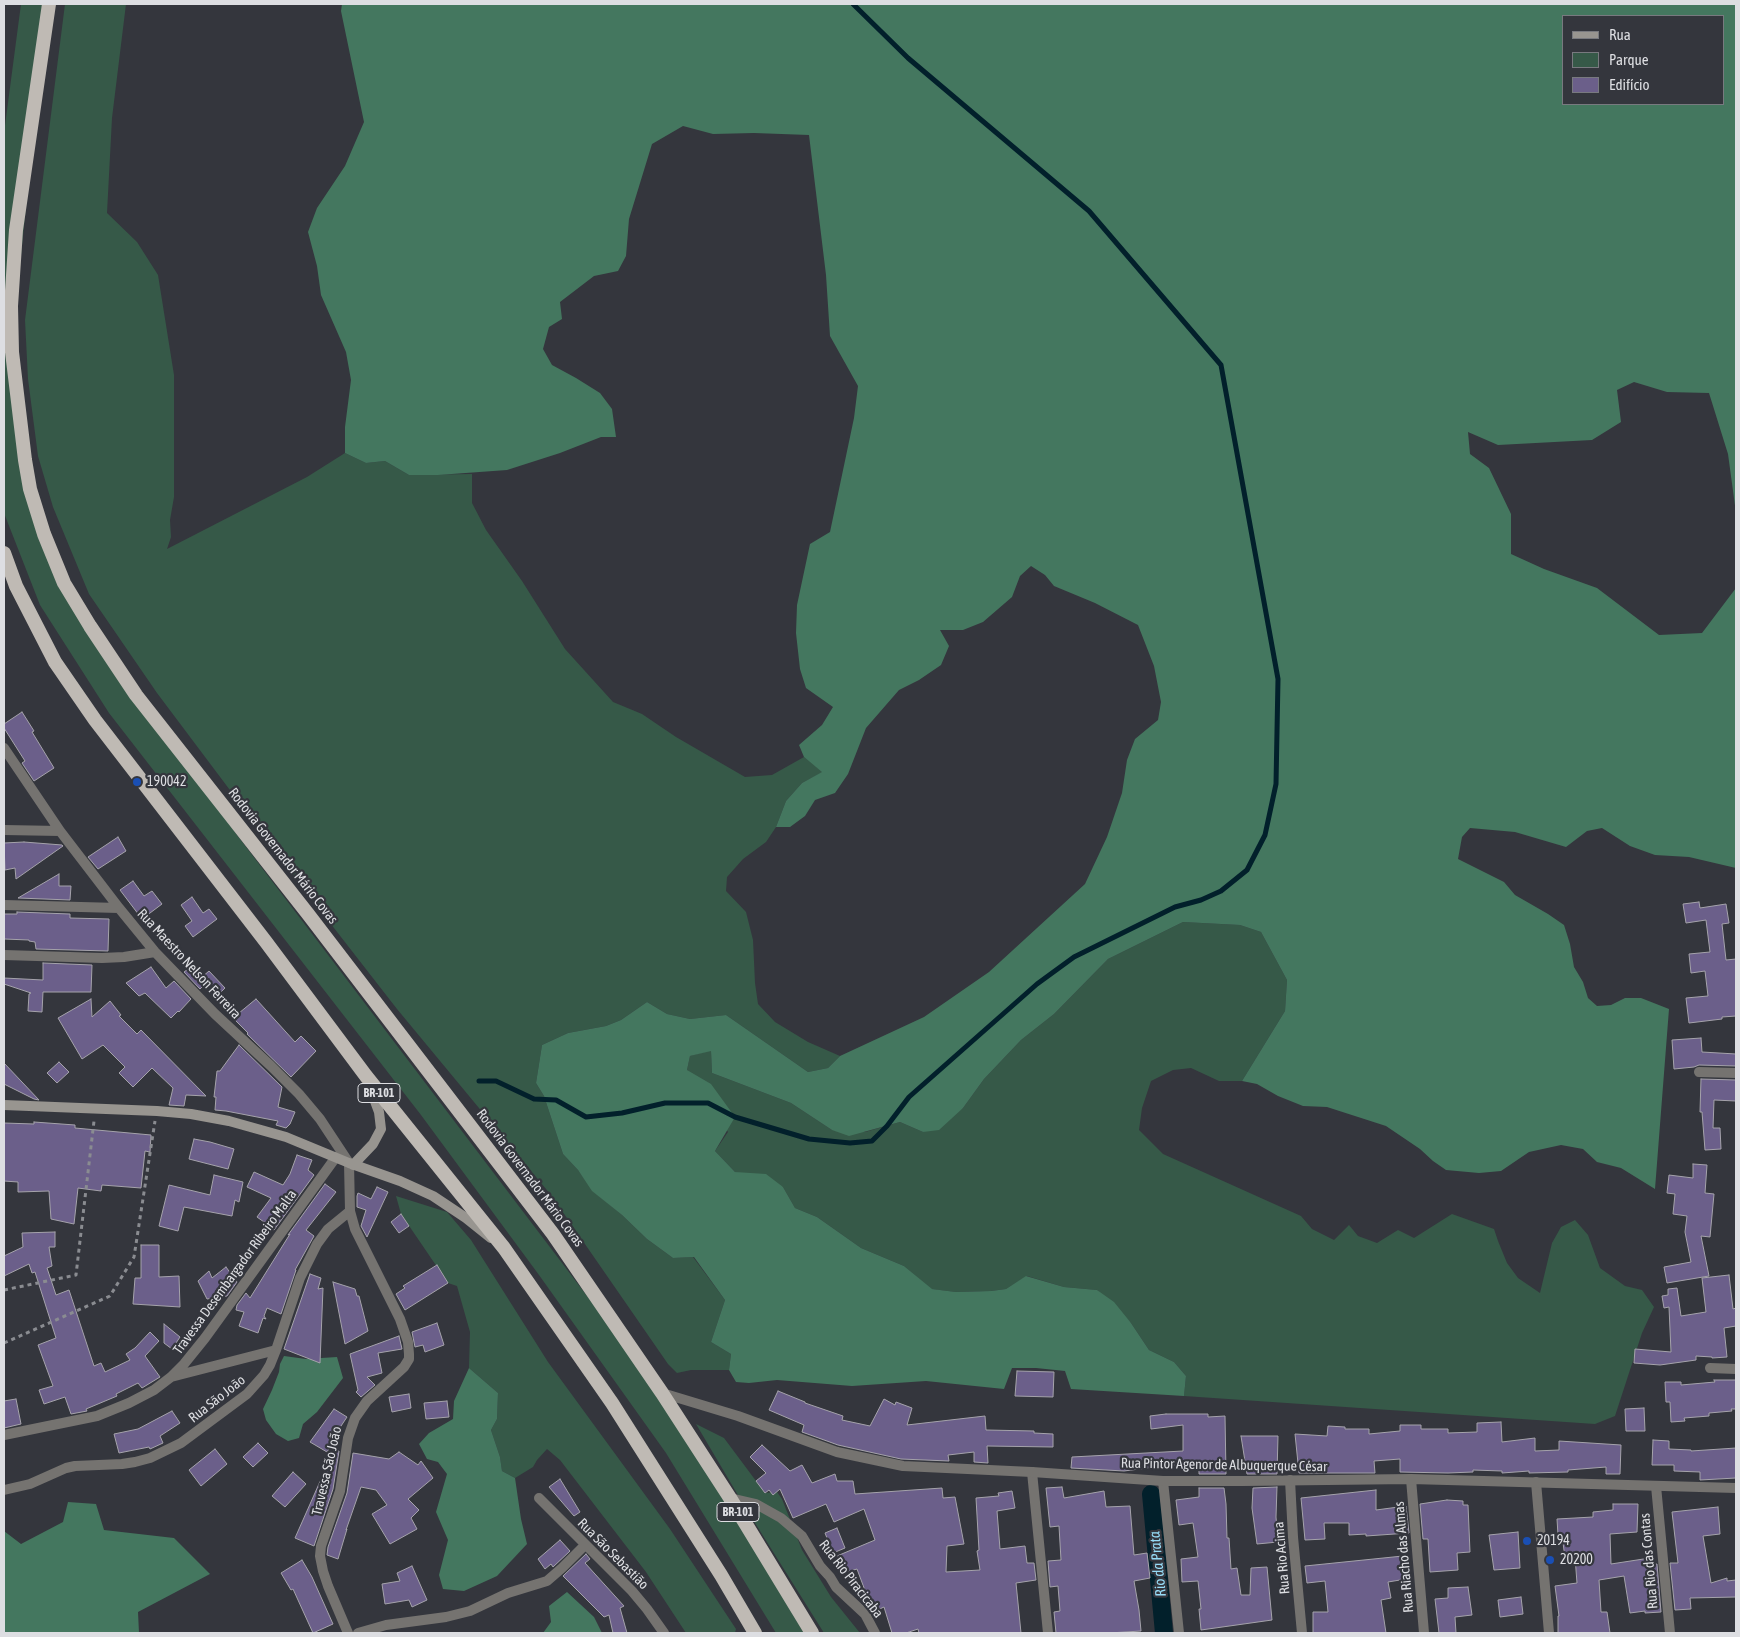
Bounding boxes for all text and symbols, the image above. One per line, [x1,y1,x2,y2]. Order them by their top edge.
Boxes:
legend [1562,15,1725,105]
text: Rua [1609,26,1631,43]
text: Parque [1609,51,1649,68]
text: Edifício [1609,76,1650,93]
place label: 190042 [147,774,186,790]
marker: 190042 [131,776,143,788]
street label: Rodovia Governador Mário Covas [225,785,341,927]
street label: Rua Maestro Nelson Ferreira [134,905,244,1023]
road number: BR-101 [358,1084,400,1102]
street label: Rodovia Governador Mário Covas [473,1106,587,1250]
street label: Travessa Desembargador Ribeiro Malta [170,1187,300,1357]
street label: Rua São João [185,1372,249,1426]
street label: Travessa São João [309,1425,345,1517]
street label: Rua Pintor Agenor de Albuquerque César [1121,1455,1327,1475]
street label: Rua Riacho das Almas [1391,1501,1417,1613]
road number: BR-101 [717,1502,759,1521]
street label: Rua Rio das Contas [1636,1512,1662,1610]
street label: Rua São Sebastião [574,1515,652,1593]
street label: Rua Rio Acima [1270,1521,1294,1595]
water label: Rio da Prata [1146,1530,1170,1598]
place label: 20194 [1537,1533,1570,1549]
marker: 20194 [1521,1535,1533,1547]
street label: Rua Rio Piracicaba [815,1537,887,1621]
place label: 20200 [1560,1552,1593,1568]
marker: 20200 [1544,1554,1556,1566]

